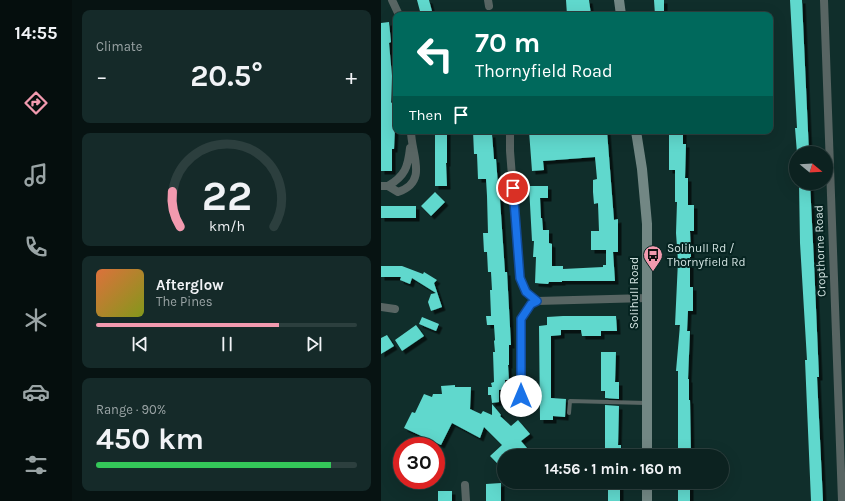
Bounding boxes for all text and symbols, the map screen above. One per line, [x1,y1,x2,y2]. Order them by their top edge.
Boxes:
text: 14:55 [15,22,57,44]
text: 70 m [475,26,540,59]
icon: left [409,28,461,80]
text: Climate [96,39,142,54]
text: 20.5° [190,58,263,94]
text: Thornyfield Road [475,60,613,82]
text: − [96,64,108,90]
text: + [345,64,357,90]
icon: directions [22,89,50,117]
icon: arrive [450,104,472,126]
text: Then [409,106,442,124]
north arrow [789,146,833,190]
map controls [789,146,833,190]
icon: music [22,161,50,189]
pin [496,171,530,205]
text: 22 [201,172,252,220]
icon: arrive [502,177,524,199]
street label: Cropthorne Road [811,205,829,297]
text: km/h [208,218,245,235]
icon: phone [22,233,50,261]
place label: Solihull Rd / Thornyfield Rd [667,241,746,269]
bus stop icon: Solihull Rd / Thornyfield Rd [642,244,664,272]
street label: Solihull Road [627,257,641,329]
text: Afterglow [156,276,224,294]
text: The Pines [156,294,213,309]
icon: climate [22,306,50,334]
icon: previous [129,333,151,355]
icon: pause [216,333,238,355]
icon: next [303,333,325,355]
position arrow [500,375,542,417]
icon: car [22,378,50,406]
text: Range · 90% [96,402,166,417]
text: 450 km [96,421,204,457]
speed limit sign: 30 [393,437,445,489]
icon: filters [22,451,50,479]
text: 14:56 · 1 min · 160 m [544,460,682,478]

